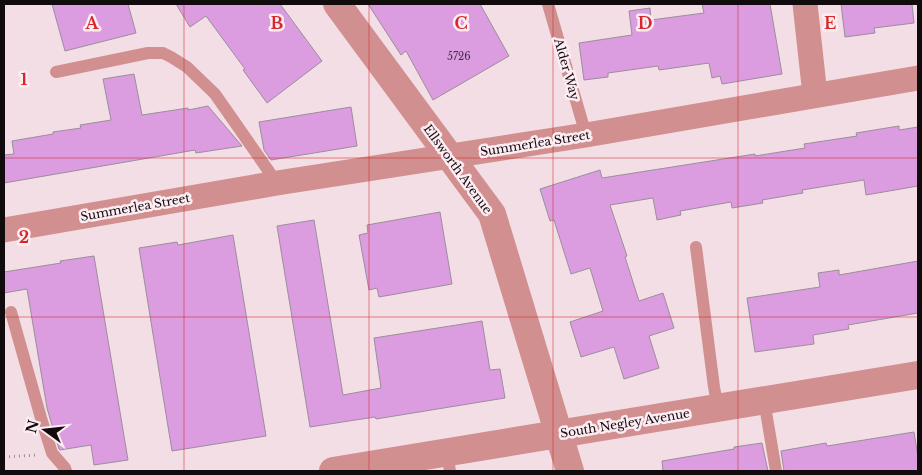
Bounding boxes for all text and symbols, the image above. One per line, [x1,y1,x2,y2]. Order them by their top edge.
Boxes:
text: A [85,13,100,33]
text: B [271,13,284,33]
text: C [454,13,468,33]
text: D [638,13,652,33]
text: E [824,13,836,33]
street label: Alder Way [551,35,583,102]
house number: 5726 [447,50,471,63]
text: 1 [21,69,28,89]
street label: Ellsworth Avenue [421,121,496,217]
street label: Summerlea Street [479,127,591,159]
street label: Summerlea Street [79,190,191,224]
text: 2 [19,227,29,247]
north arrow [20,405,70,455]
street label: South Negley Avenue [559,405,691,441]
text: N [22,418,43,435]

